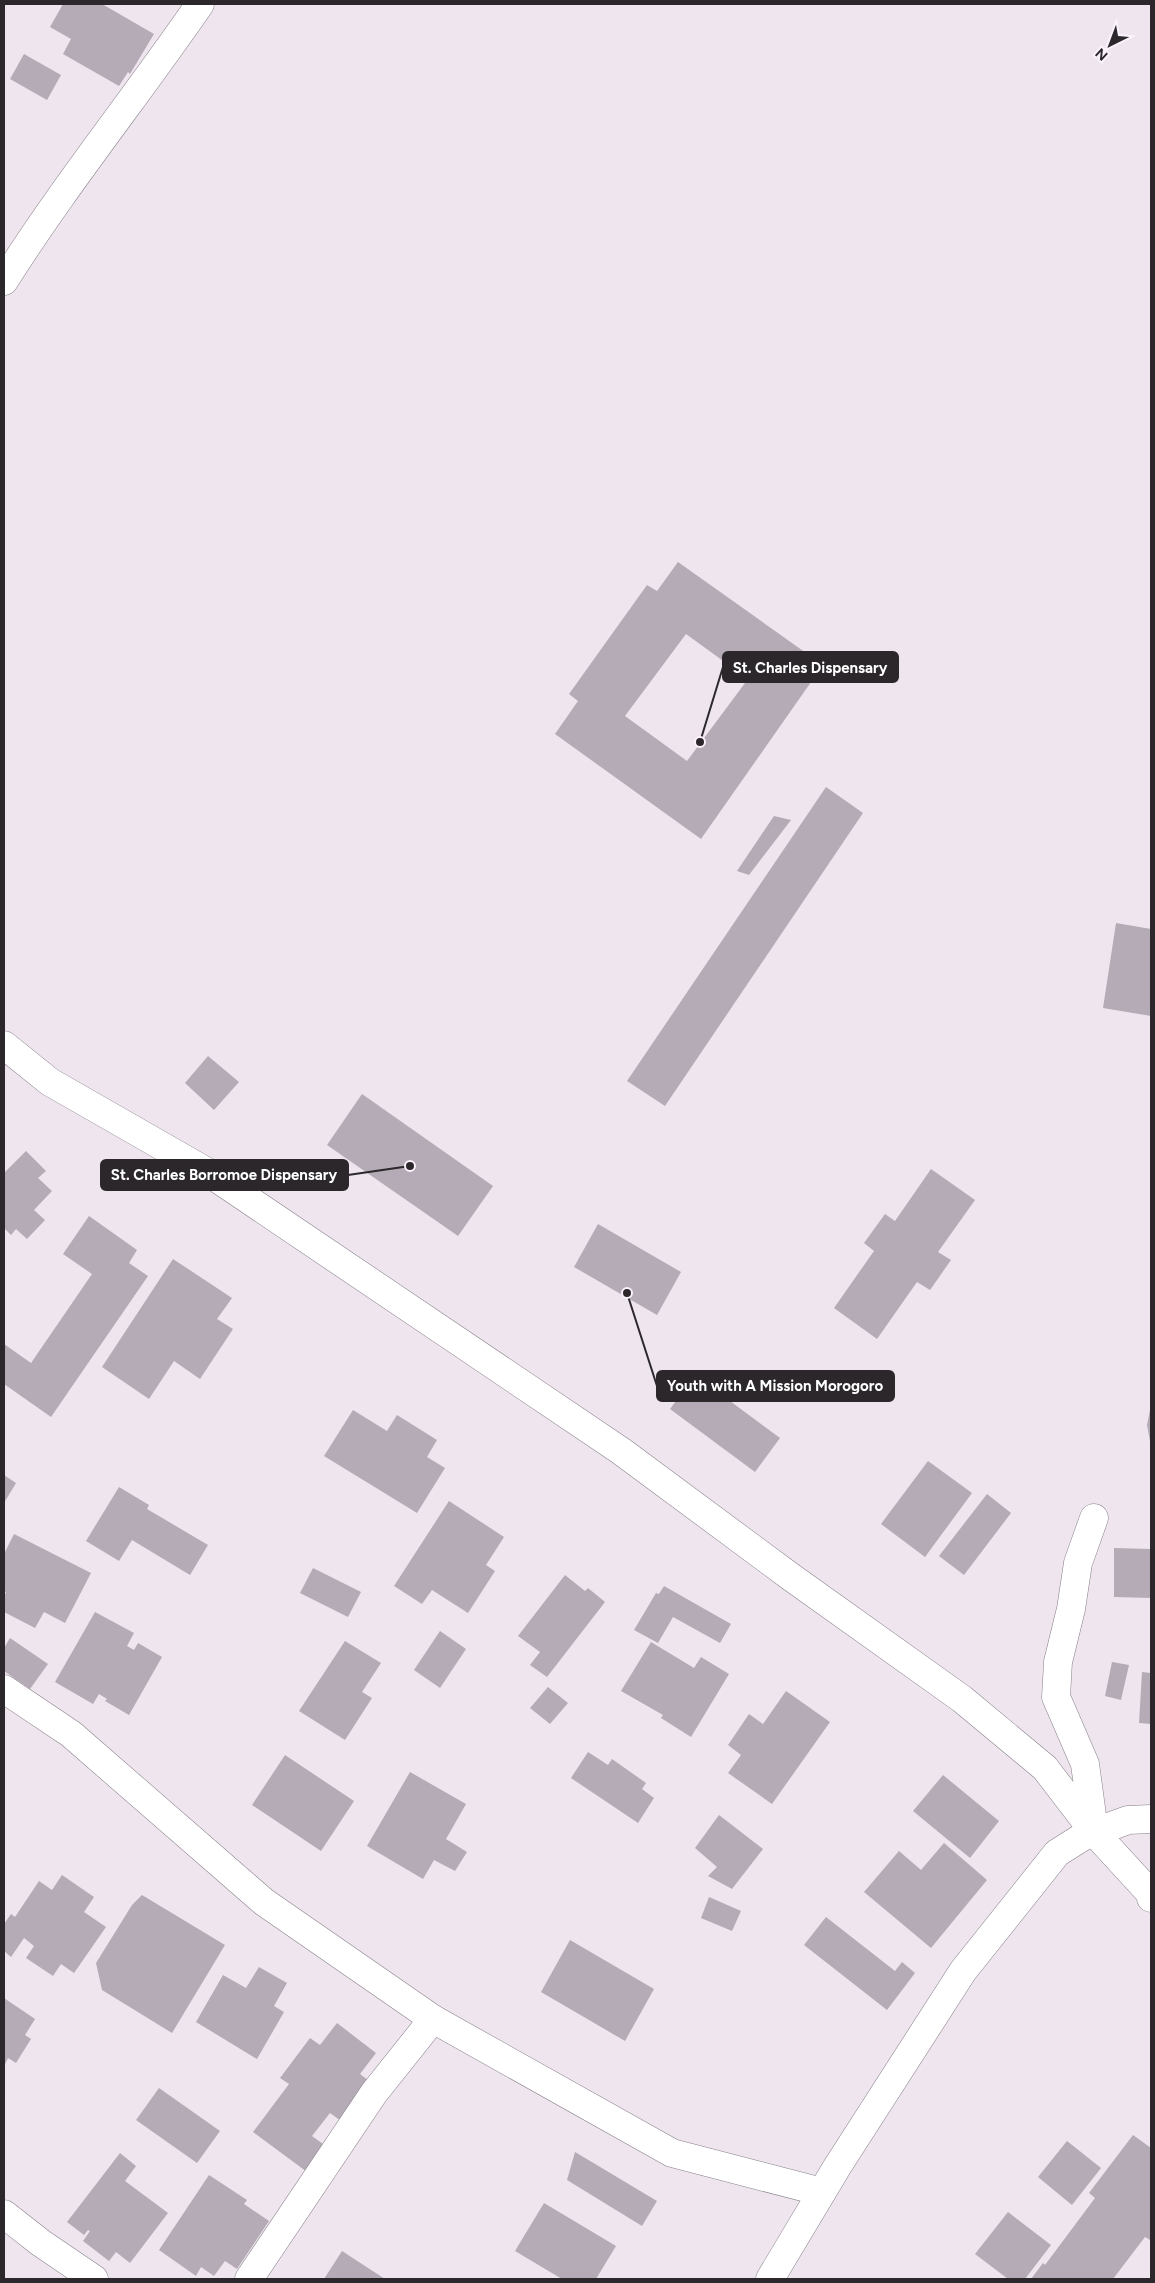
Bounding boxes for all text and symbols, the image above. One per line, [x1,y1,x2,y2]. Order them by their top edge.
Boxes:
north arrow [1085,20,1135,70]
text: N [1092,44,1111,64]
callout: St. Charles Dispensary [723,652,898,682]
text: St. Charles Dispensary [733,659,888,677]
callout: St. Charles Borromoe Dispensary [101,1160,348,1190]
text: St. Charles Borromoe Dispensary [111,1166,338,1184]
callout: Youth with A Mission Morogoro [657,1371,894,1401]
text: Youth with A Mission Morogoro [667,1377,883,1395]

